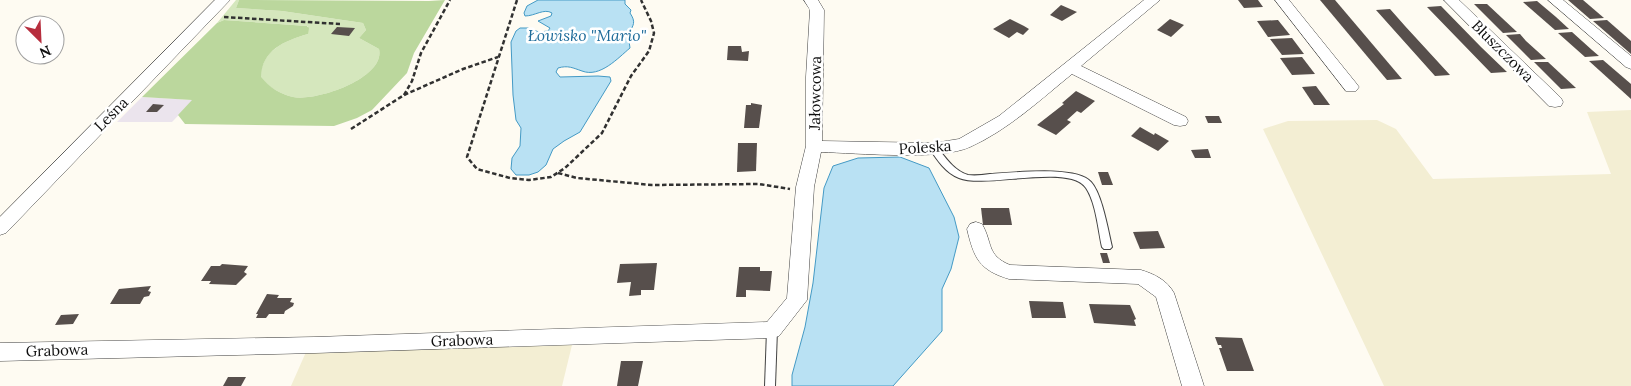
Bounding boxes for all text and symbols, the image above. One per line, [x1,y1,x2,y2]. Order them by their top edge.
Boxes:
north arrow [15,15,65,65]
street label: Bluszczowa [1468,16,1538,86]
water label: Łowisko "Mario" [528,25,647,45]
text: N [37,41,54,62]
street label: Jałowcowa [805,55,825,131]
street label: Leśna [90,93,132,135]
street label: Poleska [898,136,952,158]
street label: Grabowa [430,329,494,351]
street label: Grabowa [25,339,89,361]

